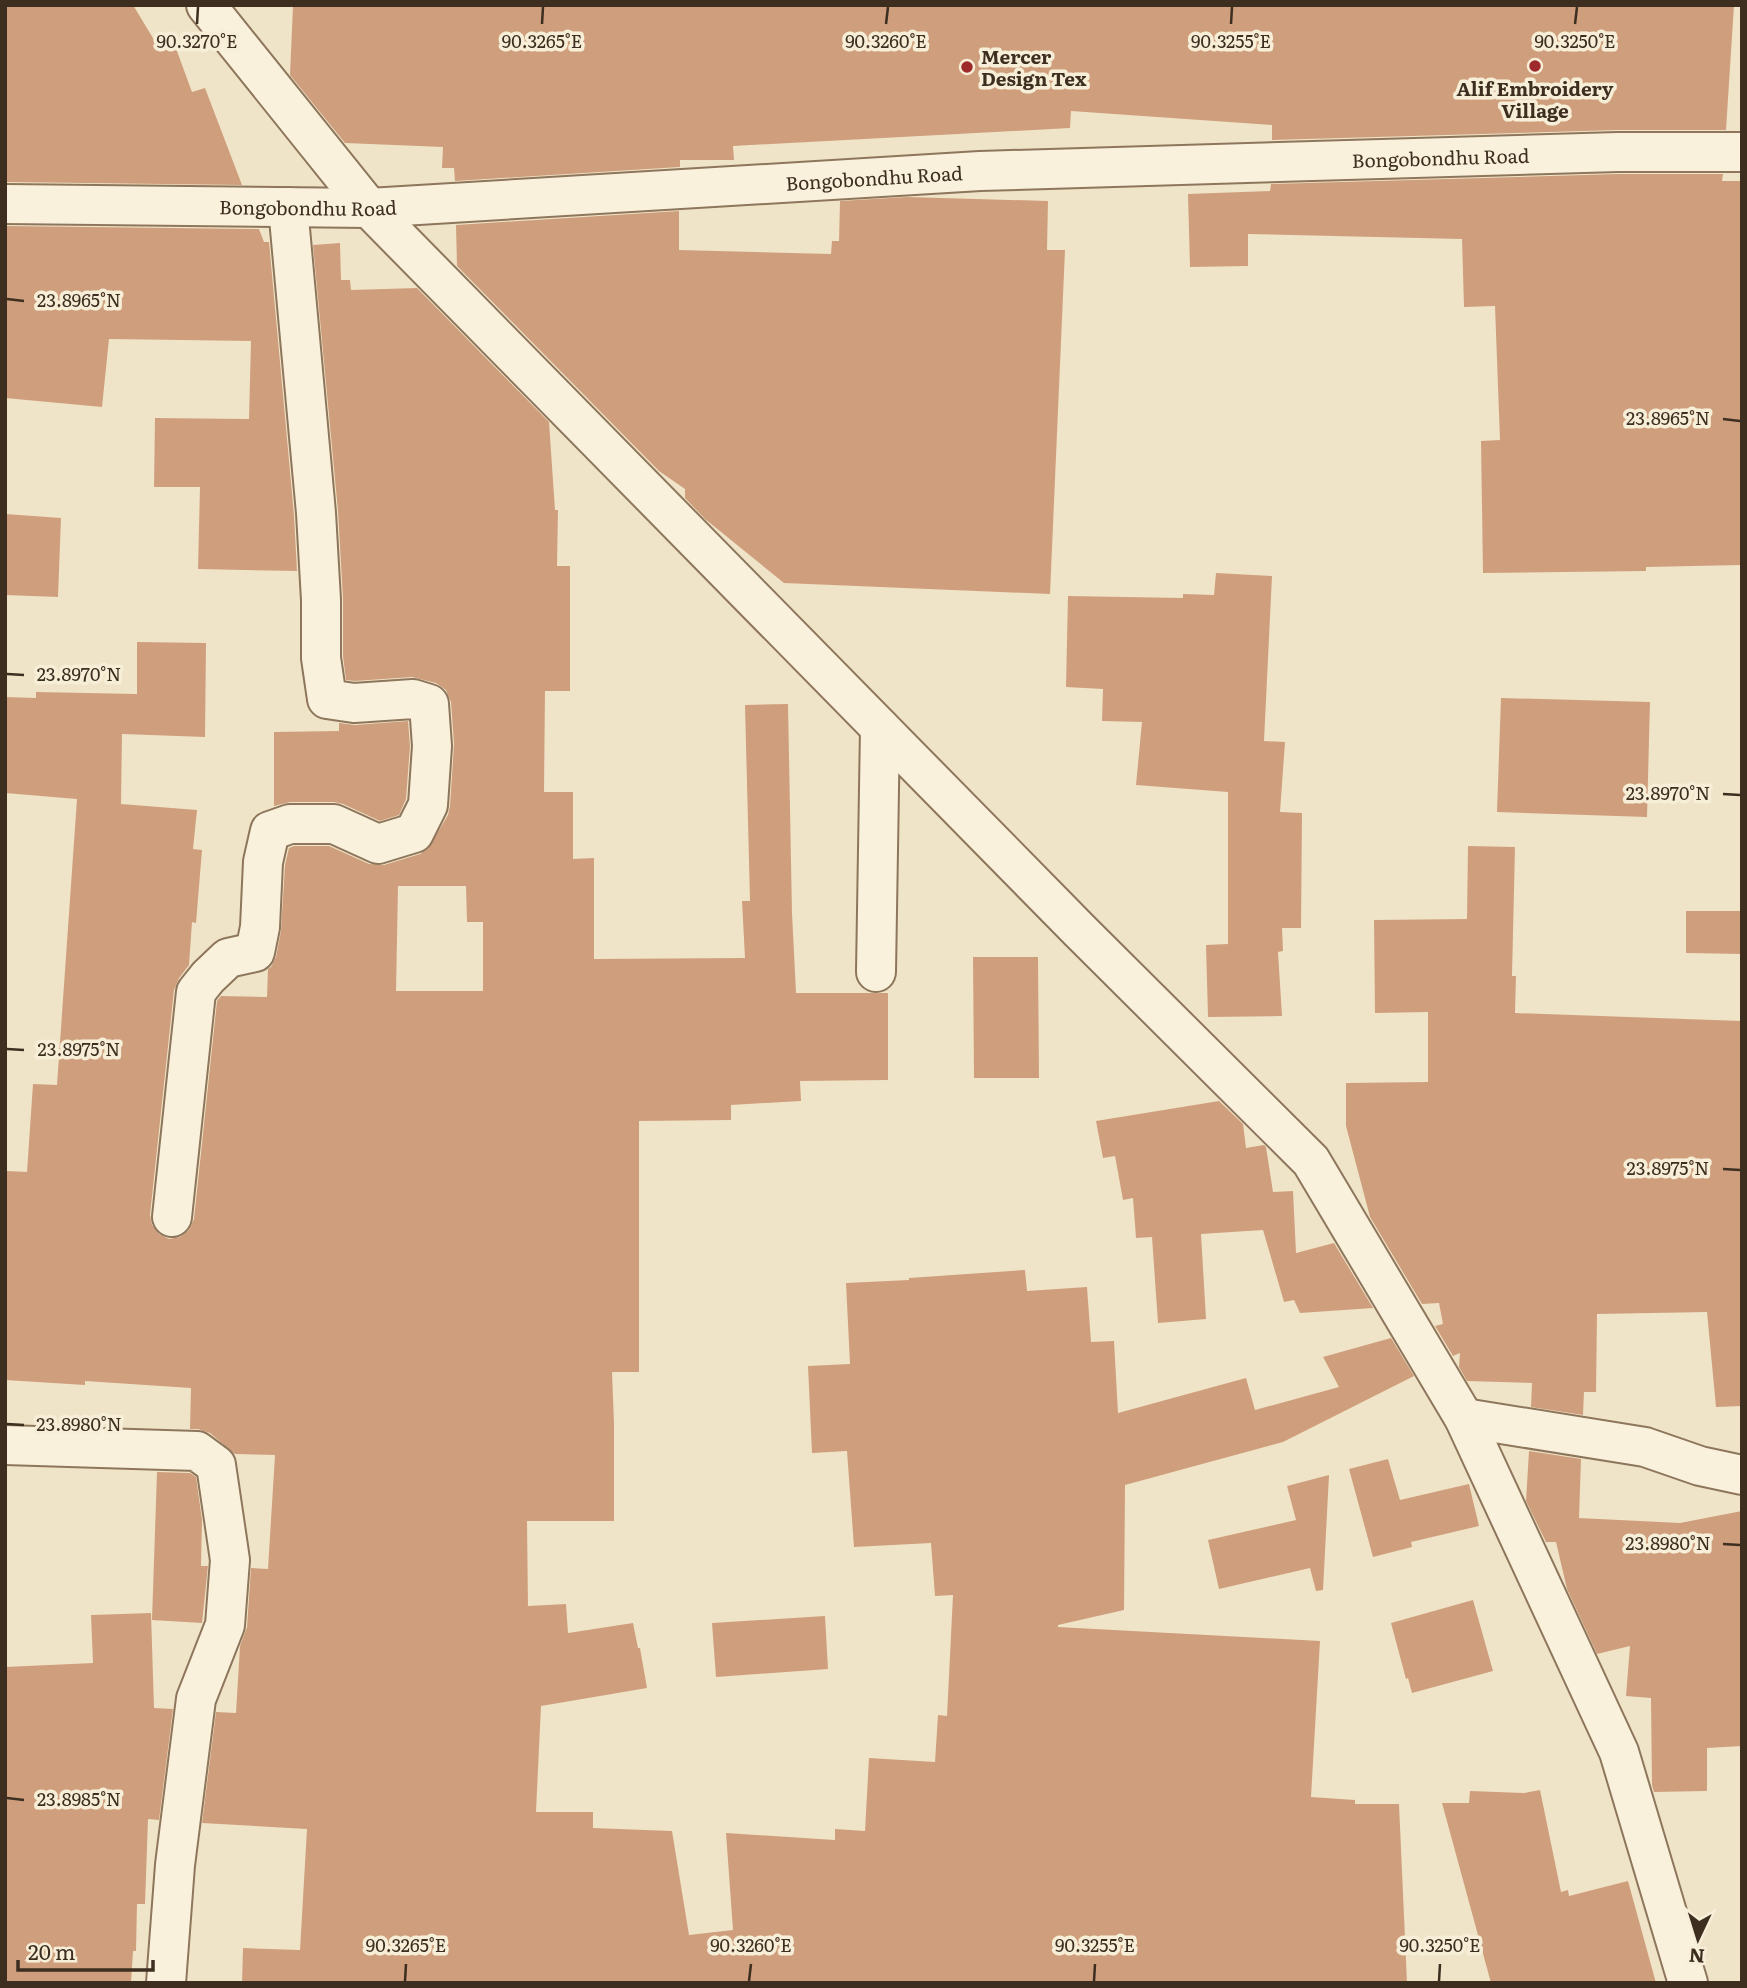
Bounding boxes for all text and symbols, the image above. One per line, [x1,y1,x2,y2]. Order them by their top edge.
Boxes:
text: 90.3270°E [157,27,237,54]
text: 90.3265°E [502,27,582,54]
text: 90.3260°E [845,27,927,54]
text: 90.3255°E [1191,27,1271,54]
text: 90.3250°E [1534,27,1616,54]
place label: Mercer Design Tex [981,42,1087,92]
marker: Alif Embroidery Village [1527,58,1543,74]
marker: Mercer Design Tex [959,59,975,75]
place label: Alif Embroidery Village [1457,74,1614,124]
street label: Bongobondhu Road [1351,141,1530,174]
street label: Bongobondhu Road [785,158,964,197]
street label: Bongobondhu Road [219,192,398,222]
text: 23.8965°N [37,286,121,313]
text: 23.8965°N [1626,404,1710,431]
text: 23.8970°N [37,660,121,687]
text: 23.8970°N [1626,779,1710,806]
text: 23.8975°N [38,1035,120,1062]
text: 23.8975°N [1627,1154,1709,1181]
text: 23.8980°N [36,1410,122,1437]
text: 23.8980°N [1625,1529,1711,1556]
text: 23.8985°N [37,1785,121,1812]
north arrow [1663,1904,1733,1974]
scale bar [18,1928,152,1972]
text: 90.3265°E [366,1931,446,1958]
text: 90.3260°E [710,1931,792,1958]
text: 90.3255°E [1055,1931,1135,1958]
text: 90.3250°E [1399,1931,1481,1958]
text: 20 m [28,1935,75,1966]
text: N [1688,1942,1706,1971]

